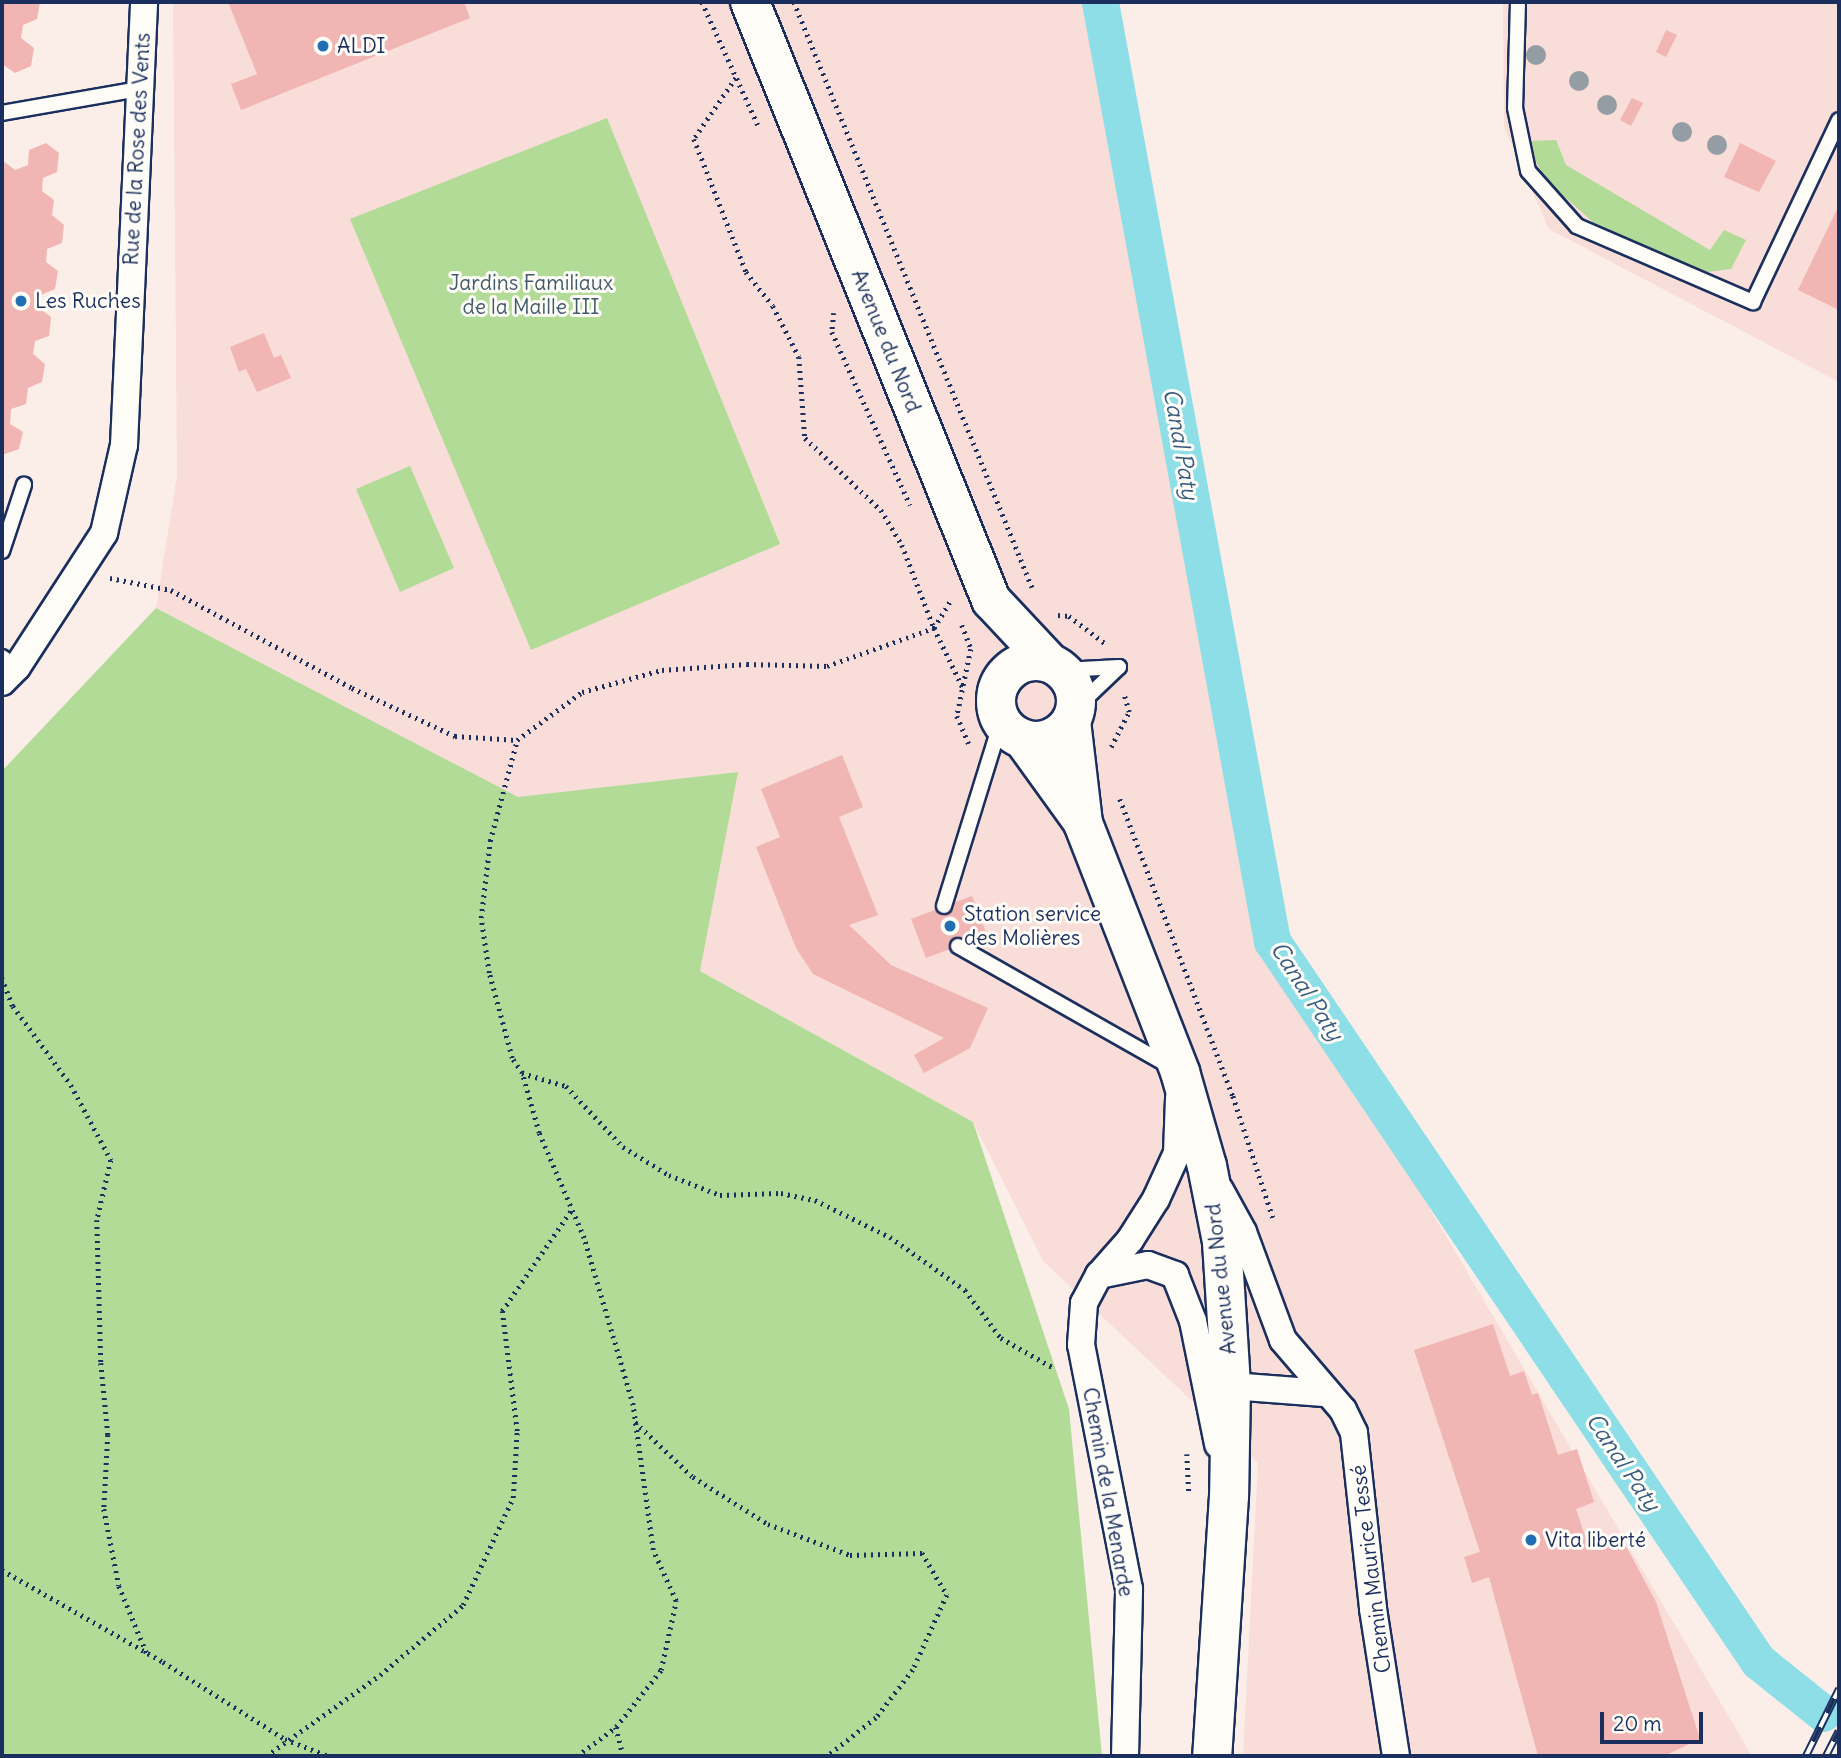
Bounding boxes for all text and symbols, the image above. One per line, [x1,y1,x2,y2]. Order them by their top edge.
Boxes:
street label: Rue de la Rose des Vents [118,32,156,266]
place label: ALDI [337,33,386,59]
marker: ALDI [315,38,331,54]
street label: Avenue du Nord [846,266,926,416]
park label: Jardins Familiaux de la Maille III [449,270,613,320]
place label: Les Ruches [35,288,141,314]
marker: Les Ruches [13,293,29,309]
water label: Canal Paty [1158,386,1204,502]
place label: Station service des Molières [964,901,1101,951]
marker: Station service des Molières [942,918,958,934]
water label: Canal Paty [1265,936,1349,1046]
street label: Avenue du Nord [1201,1202,1241,1356]
street label: Chemin de la Menarde [1077,1385,1139,1599]
water label: Canal Paty [1580,1408,1666,1516]
street label: Chemin Maurice Tessé [1346,1463,1396,1675]
place label: Vita liberté [1545,1527,1646,1553]
marker: Vita liberté [1523,1532,1539,1548]
scale bar [1603,1698,1706,1742]
text: 20 m [1613,1710,1662,1737]

